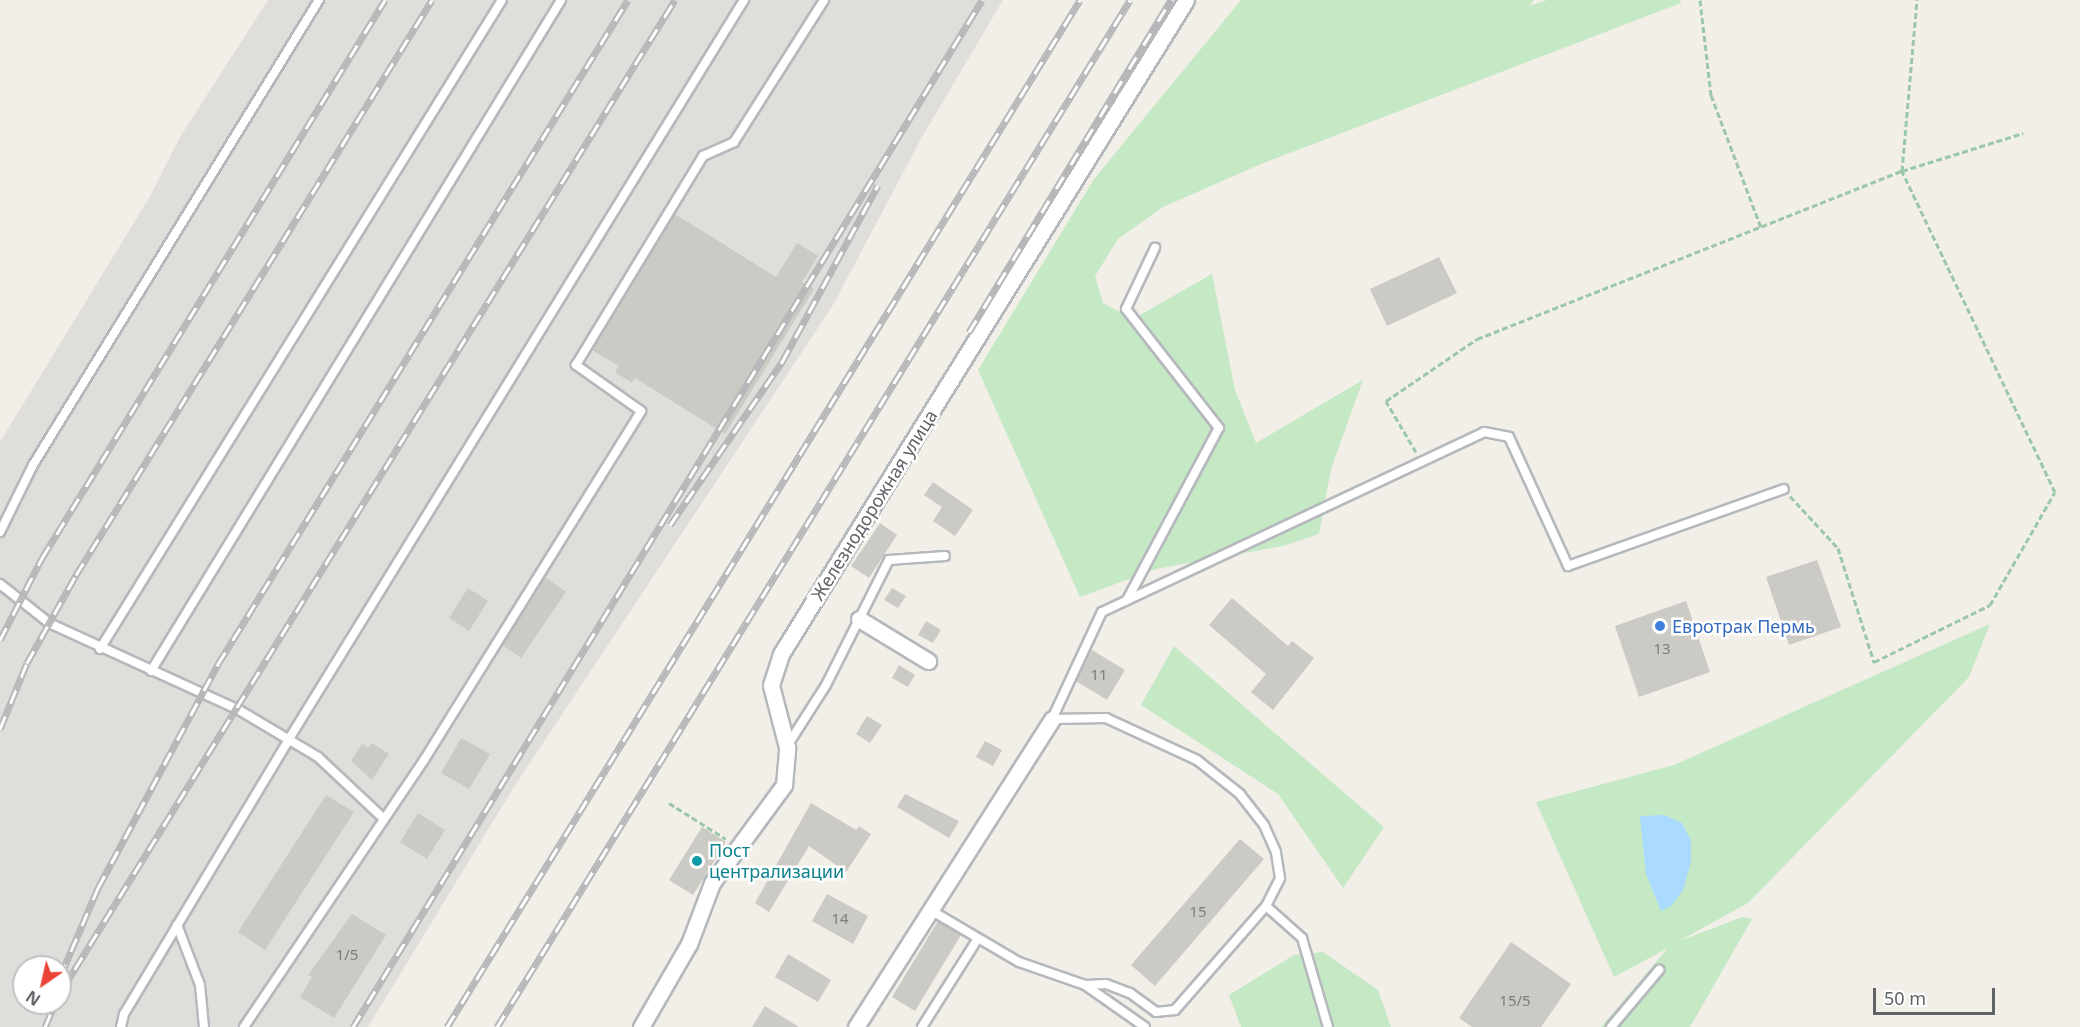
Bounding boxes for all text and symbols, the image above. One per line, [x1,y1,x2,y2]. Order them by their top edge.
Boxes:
street label: Железнодорожная улица [806,406,942,604]
place label: Евротрак Пермь [1672,615,1815,637]
marker: Евротрак Пермь [1653,619,1667,633]
house number: 13 [1653,640,1671,658]
house number: 11 [1090,666,1108,684]
place label: Пост централизации [709,840,844,882]
marker: Пост централизации [690,854,704,868]
house number: 15 [1189,903,1207,921]
house number: 14 [831,910,849,928]
house number: 1/5 [336,946,358,964]
north arrow [12,955,72,1015]
scale bar [1876,976,1998,1014]
text: N [22,986,45,1011]
text: 50 m [1884,986,1926,1010]
house number: 15/5 [1499,992,1531,1010]

